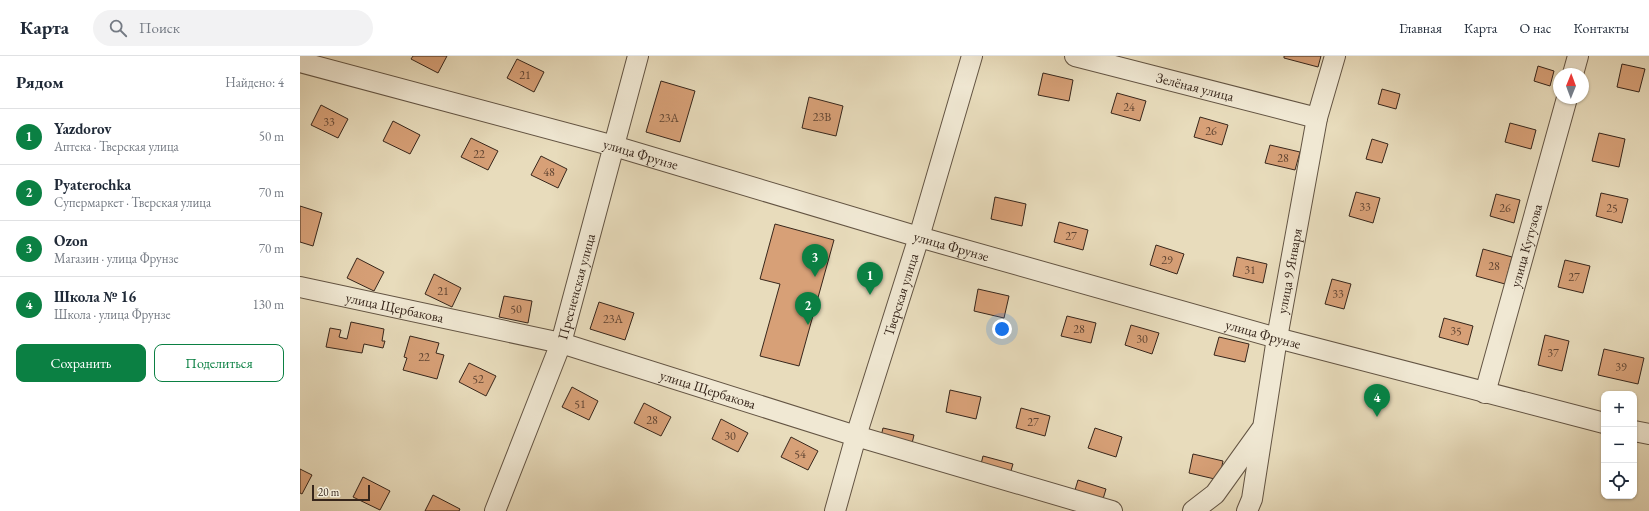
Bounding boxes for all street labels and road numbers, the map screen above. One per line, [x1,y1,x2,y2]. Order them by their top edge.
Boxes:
street label: Зелёная улица [1154,68,1236,105]
street label: улица Фрунзе [601,135,681,174]
street label: улица Кутузова [1506,201,1546,289]
street label: улица Фрунзе [912,227,992,265]
street label: улица 9 Января [1273,227,1306,315]
street label: Пресненская улица [553,231,599,342]
street label: Тверская улица [879,251,922,339]
street label: улица Щербакова [344,288,446,327]
street label: улица Фрунзе [1224,315,1303,353]
street label: улица Щербакова [658,366,759,413]

